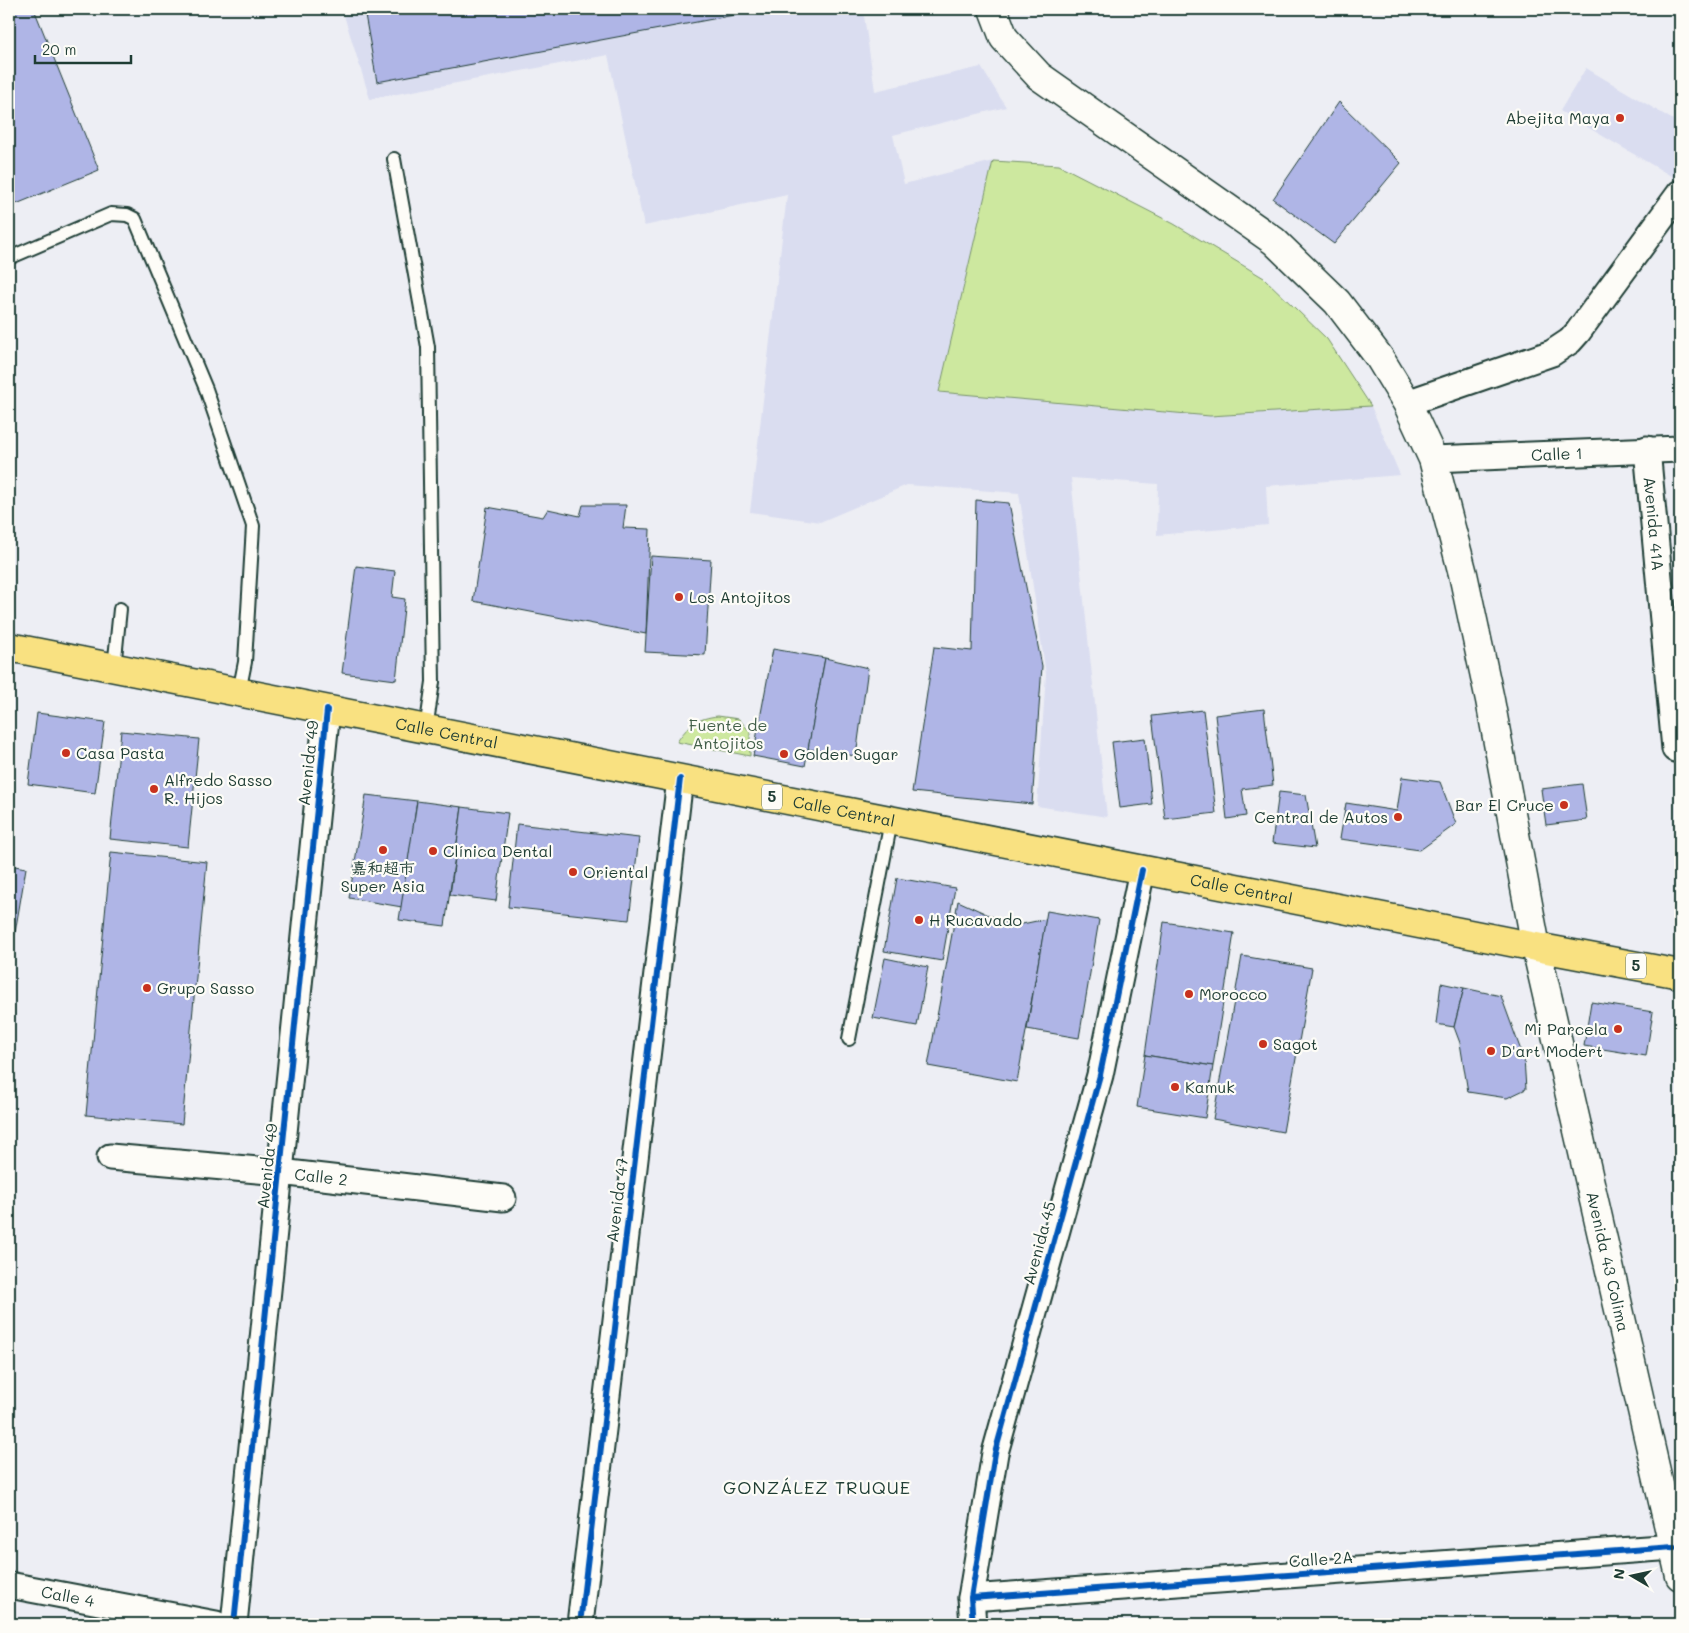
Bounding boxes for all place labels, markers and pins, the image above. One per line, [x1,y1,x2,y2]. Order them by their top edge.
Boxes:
place label: Abejita Maya [1505,107,1610,128]
marker: Abejita Maya [1614,112,1626,124]
place label: Los Antojitos [689,586,791,607]
marker: Los Antojitos [673,591,685,603]
place label: Casa Pasta [76,742,165,763]
place label: Golden Sugar [794,743,898,764]
marker: Casa Pasta [60,747,72,759]
marker: Golden Sugar [778,748,790,760]
place label: Alfredo Sasso R. Hijos [164,769,272,808]
marker: Alfredo Sasso R. Hijos [148,783,160,795]
place label: Bar El Cruce [1455,794,1554,815]
marker: Bar El Cruce [1558,799,1570,811]
place label: Central de Autos [1254,806,1388,827]
marker: Central de Autos [1392,811,1404,823]
place label: Clínica Dental [443,840,553,861]
marker: 嘉和超市 Super Asia [377,844,389,856]
marker: Clínica Dental [427,845,439,857]
place label: 嘉和超市 Super Asia [341,857,425,896]
place label: Oriental [583,861,648,882]
marker: Oriental [567,866,579,878]
place label: H Rucavado [929,909,1022,930]
marker: H Rucavado [913,914,925,926]
place label: Grupo Sasso [157,977,254,998]
marker: Grupo Sasso [141,982,153,994]
place label: Morocco [1199,983,1267,1004]
marker: Morocco [1183,988,1195,1000]
place label: Mi Parcela [1524,1018,1608,1039]
marker: Mi Parcela [1612,1023,1624,1035]
place label: Sagot [1273,1033,1318,1054]
marker: Sagot [1257,1038,1269,1050]
place label: D'art Modert [1501,1040,1603,1061]
marker: D'art Modert [1485,1045,1497,1057]
place label: Kamuk [1185,1076,1235,1097]
marker: Kamuk [1169,1081,1181,1093]

